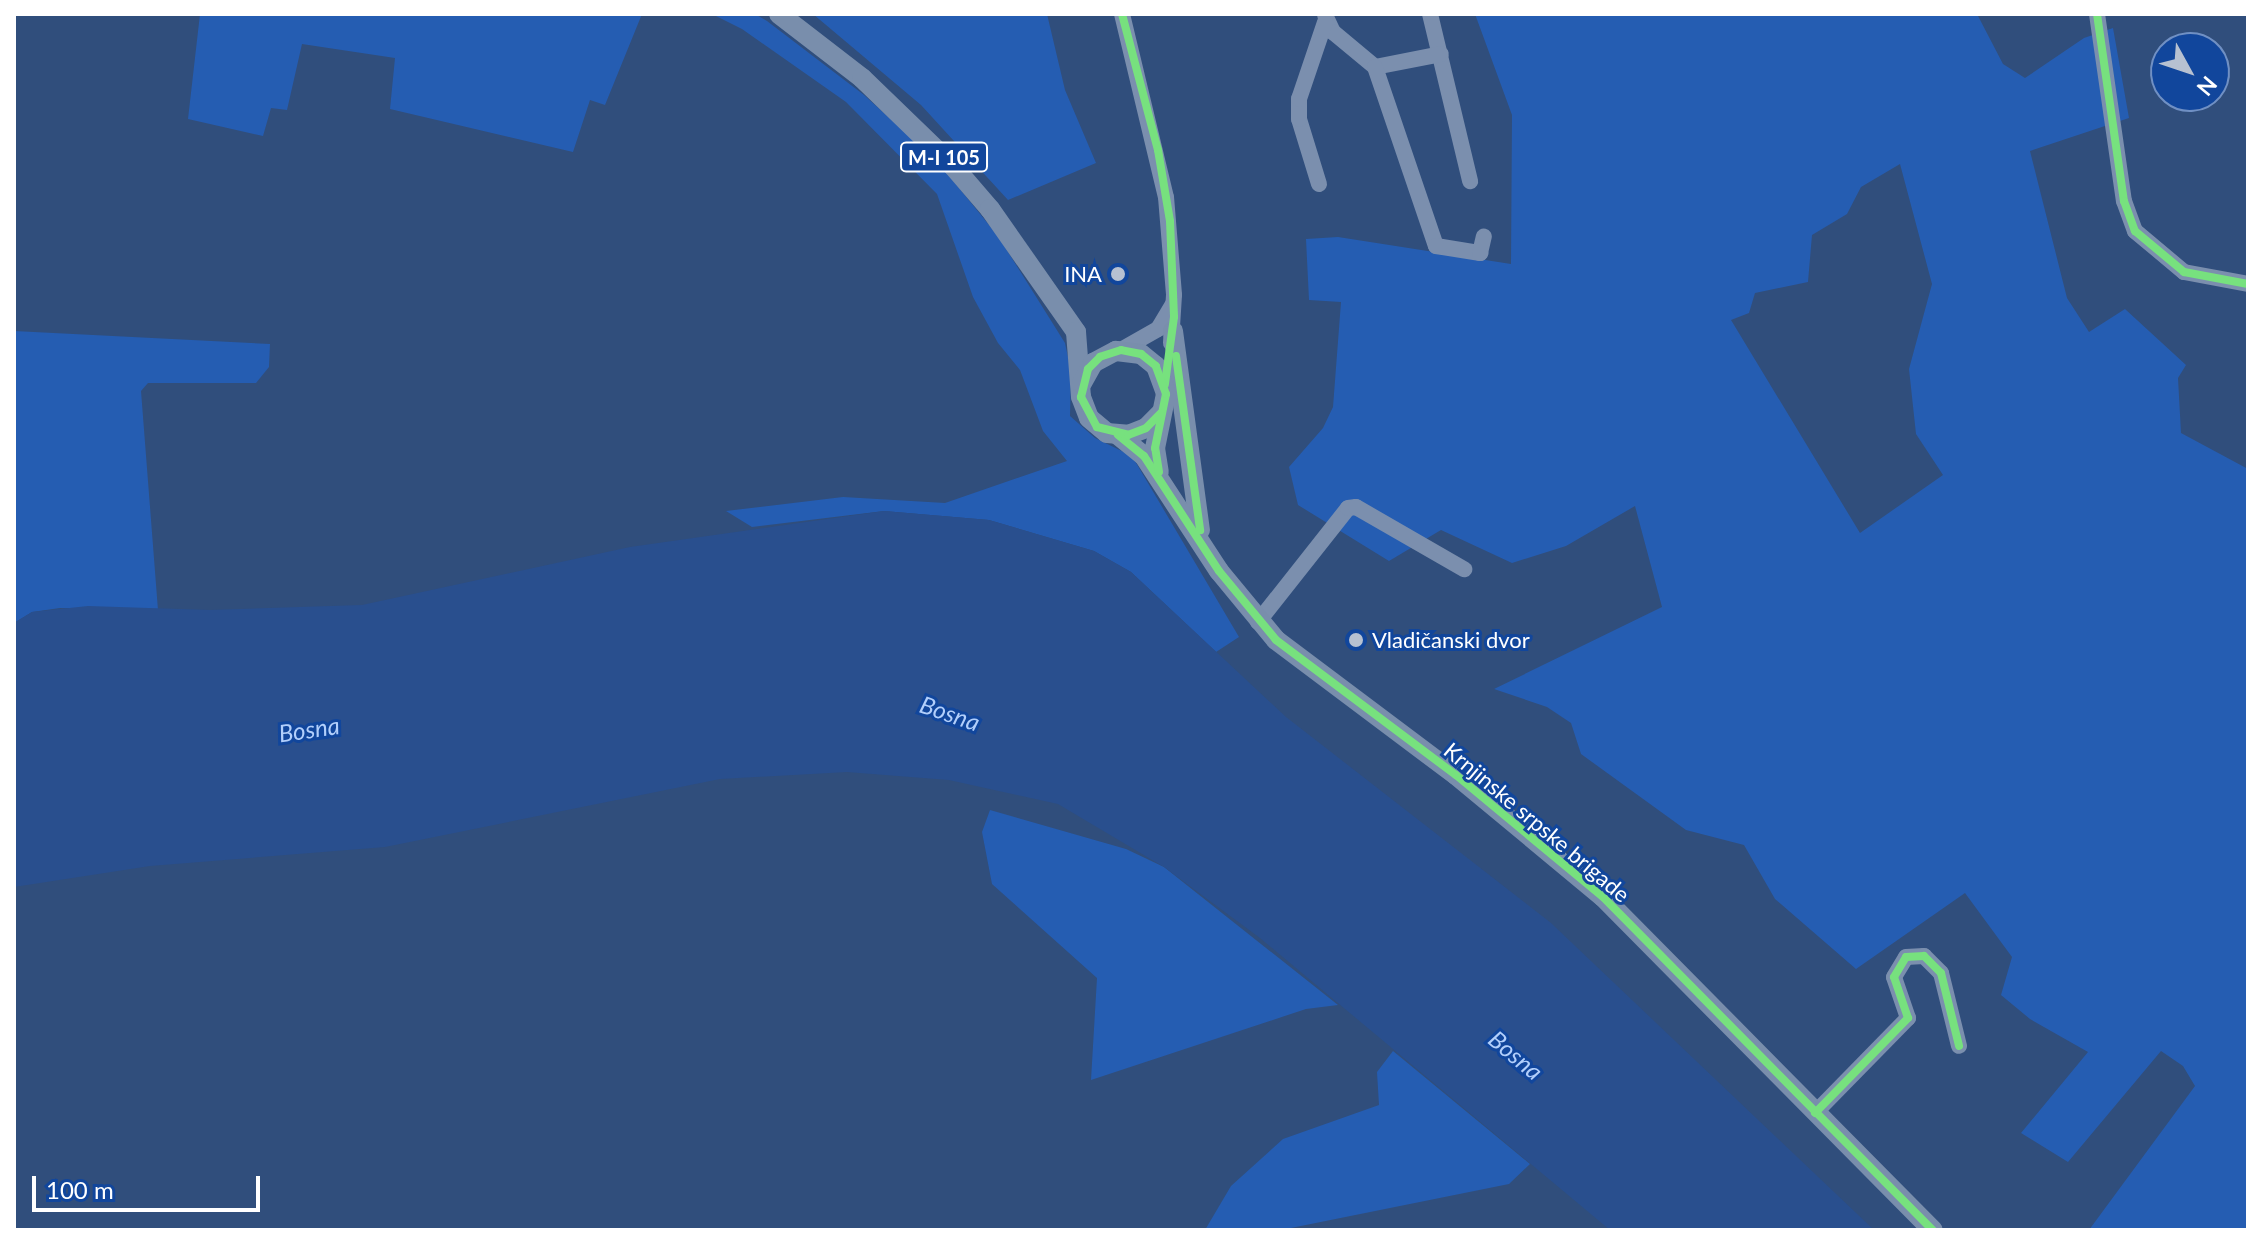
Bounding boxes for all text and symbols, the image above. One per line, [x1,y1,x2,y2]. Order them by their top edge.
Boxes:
north arrow [2150,32,2230,112]
text: N [2191,71,2223,102]
road number: M-I 105 [900,141,988,173]
place label: INA [1064,261,1102,287]
marker: INA [1109,265,1127,283]
place label: Vladičanski dvor [1372,627,1530,653]
marker: Vladičanski dvor [1347,631,1365,649]
water label: Bosna [916,689,984,737]
water label: Bosna [277,710,341,748]
street label: Krnjinske srpske brigade [1439,737,1635,907]
water label: Bosna [1483,1024,1549,1086]
scale bar [36,1160,264,1210]
text: 100 m [46,1175,114,1204]

